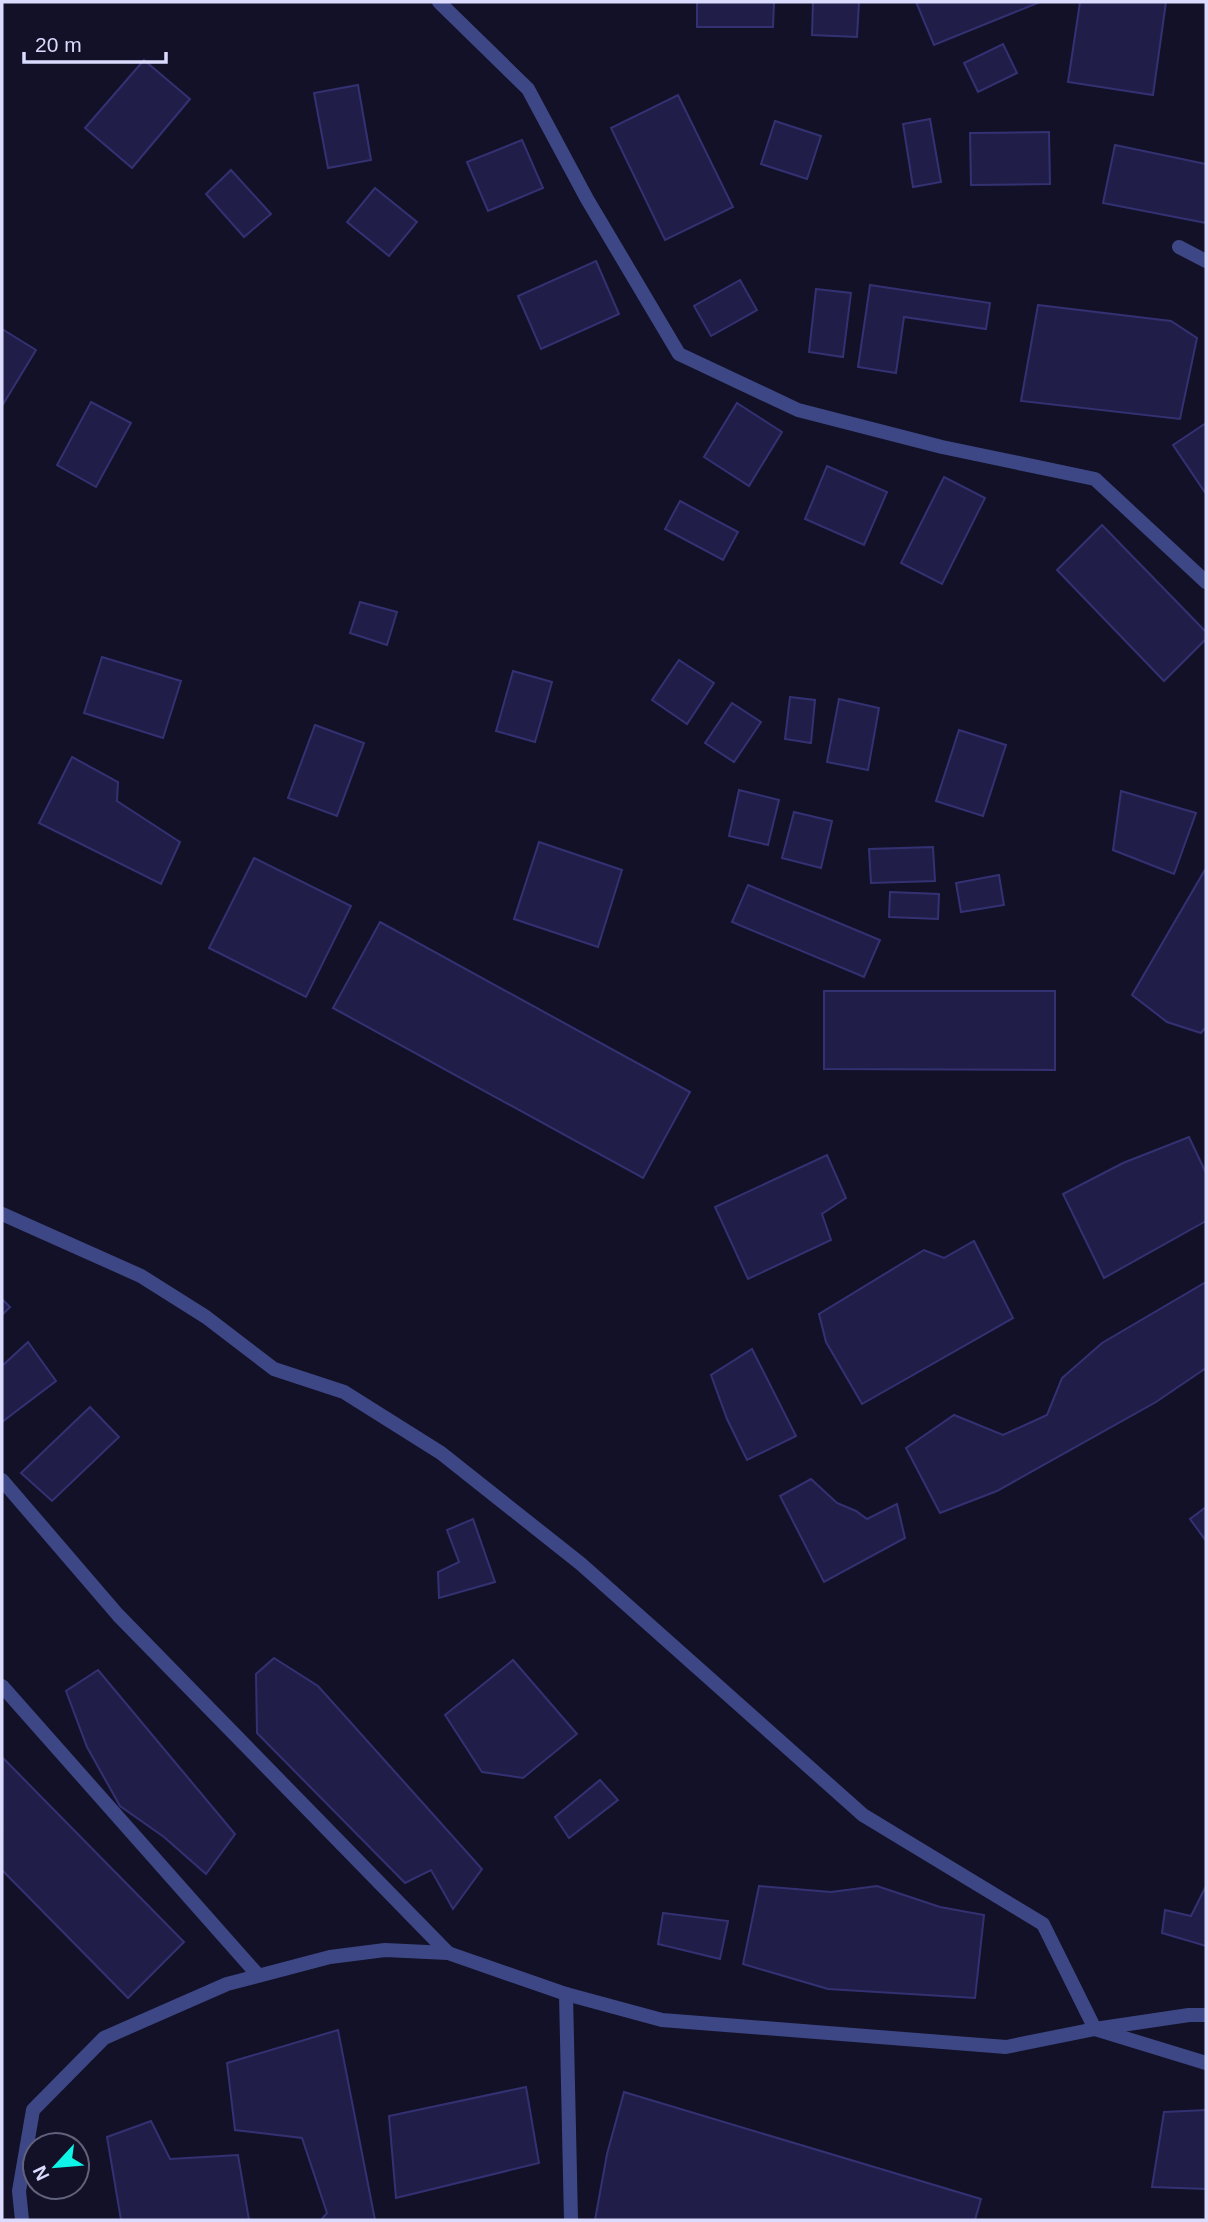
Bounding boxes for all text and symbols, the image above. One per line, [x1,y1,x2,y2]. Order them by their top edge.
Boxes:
scale bar [24,21,166,65]
text: 20 m [35,33,82,56]
north arrow [21,2131,91,2201]
text: N [29,2162,54,2184]

